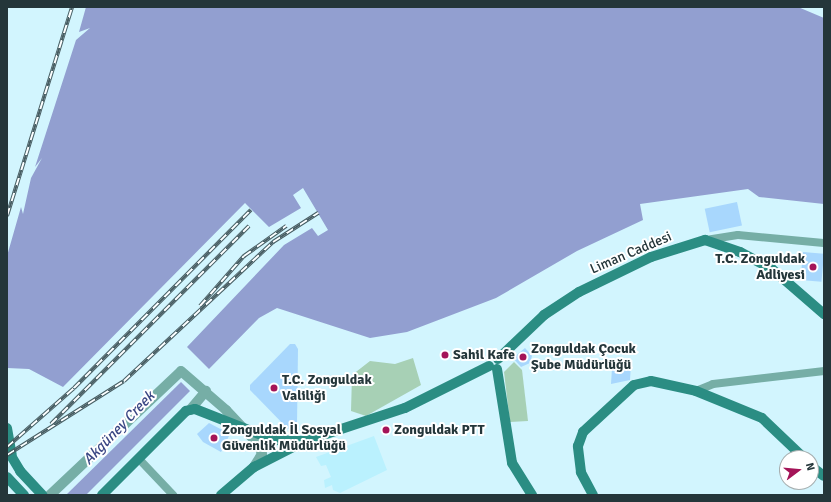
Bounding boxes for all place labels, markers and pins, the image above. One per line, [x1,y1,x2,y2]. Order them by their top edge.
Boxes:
place label: T.C. Zonguldak Adliyesi [715,251,805,284]
marker: T.C. Zonguldak Adliyesi [808,262,818,272]
place label: Zonguldak Çocuk Şube Müdürlüğü [531,341,636,374]
place label: Sahil Kafe [453,347,515,363]
marker: Sahil Kafe [440,350,450,360]
marker: Zonguldak Çocuk Şube Müdürlüğü [518,352,528,362]
place label: T.C. Zonguldak Valiliği [282,372,372,404]
marker: T.C. Zonguldak Valiliği [269,383,279,393]
place label: Zonguldak İl Sosyal Güvenlik Müdürlüğü [222,422,346,454]
place label: Zonguldak PTT [394,422,485,438]
marker: Zonguldak PTT [381,425,391,435]
marker: Zonguldak İl Sosyal Güvenlik Müdürlüğü [209,433,219,443]

